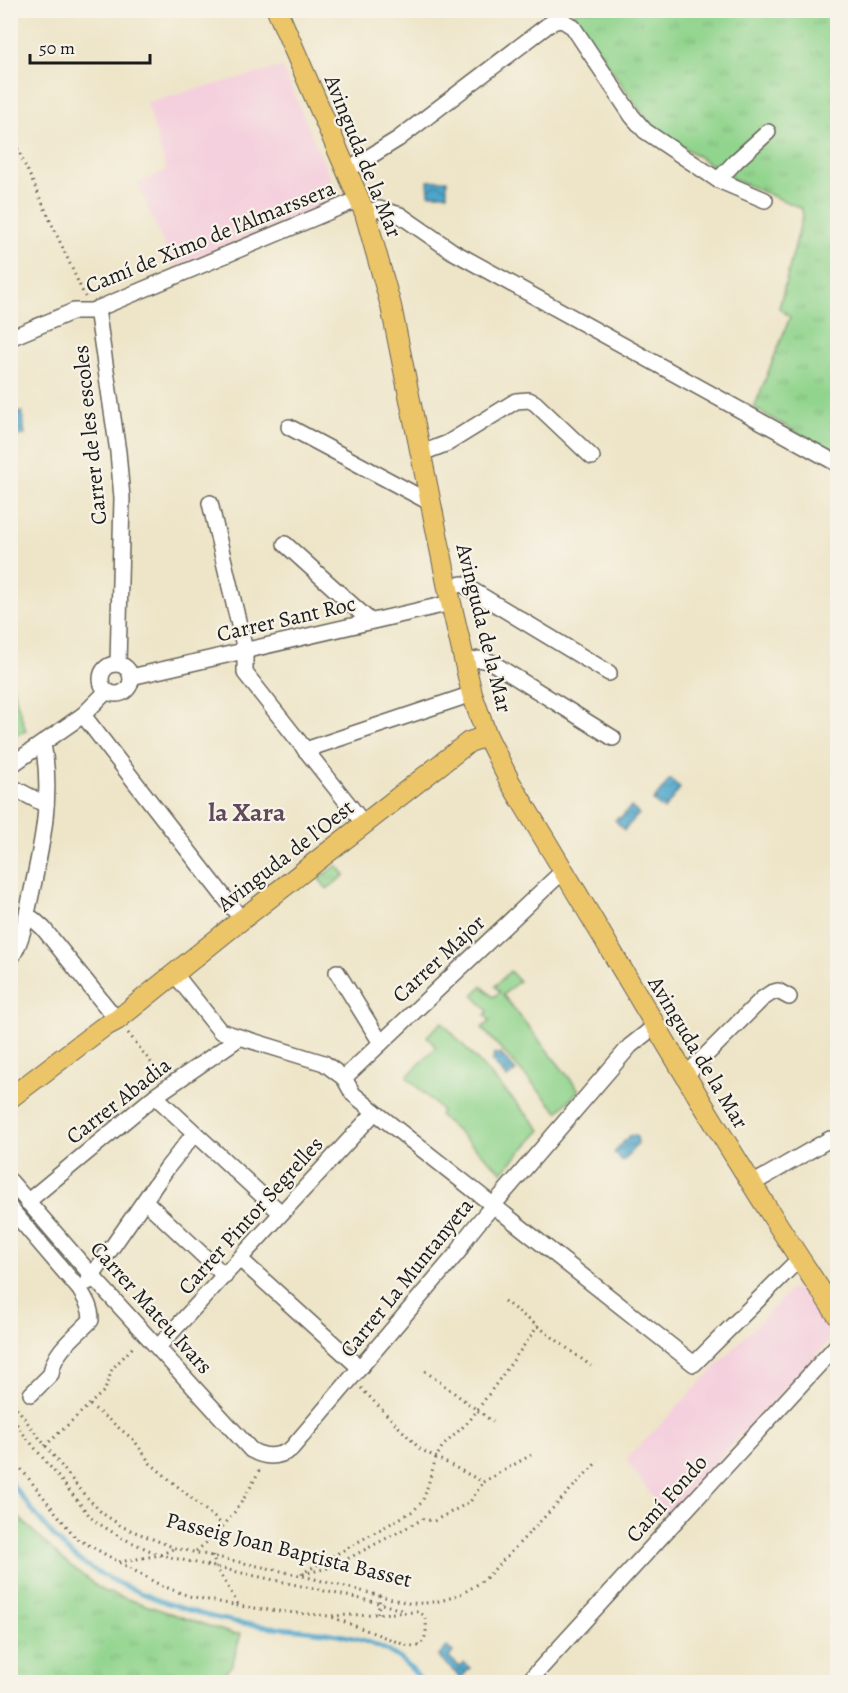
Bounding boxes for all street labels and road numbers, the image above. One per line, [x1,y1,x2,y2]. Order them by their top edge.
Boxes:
street label: Avinguda de la Mar [316,70,409,242]
street label: Camí de Ximo de l'Almarssera [81,173,340,301]
street label: Carrer de les escoles [66,344,114,526]
street label: Avinguda de la Mar [448,540,519,716]
street label: Carrer Sant Roc [214,588,359,650]
street label: Avinguda de l'Oest [210,793,360,919]
street label: Carrer Major [386,908,492,1010]
street label: Avinguda de la Mar [640,970,756,1134]
street label: Carrer Abadia [60,1050,178,1151]
street label: Carrer Pintor Segrelles [171,1130,330,1301]
street label: Carrer La Muntanyeta [333,1191,481,1364]
street label: Carrer Mateu Ivars [83,1235,219,1381]
street label: Camí Fondo [619,1448,714,1549]
street label: Passeig Joan Baptista Basset [163,1505,415,1595]

